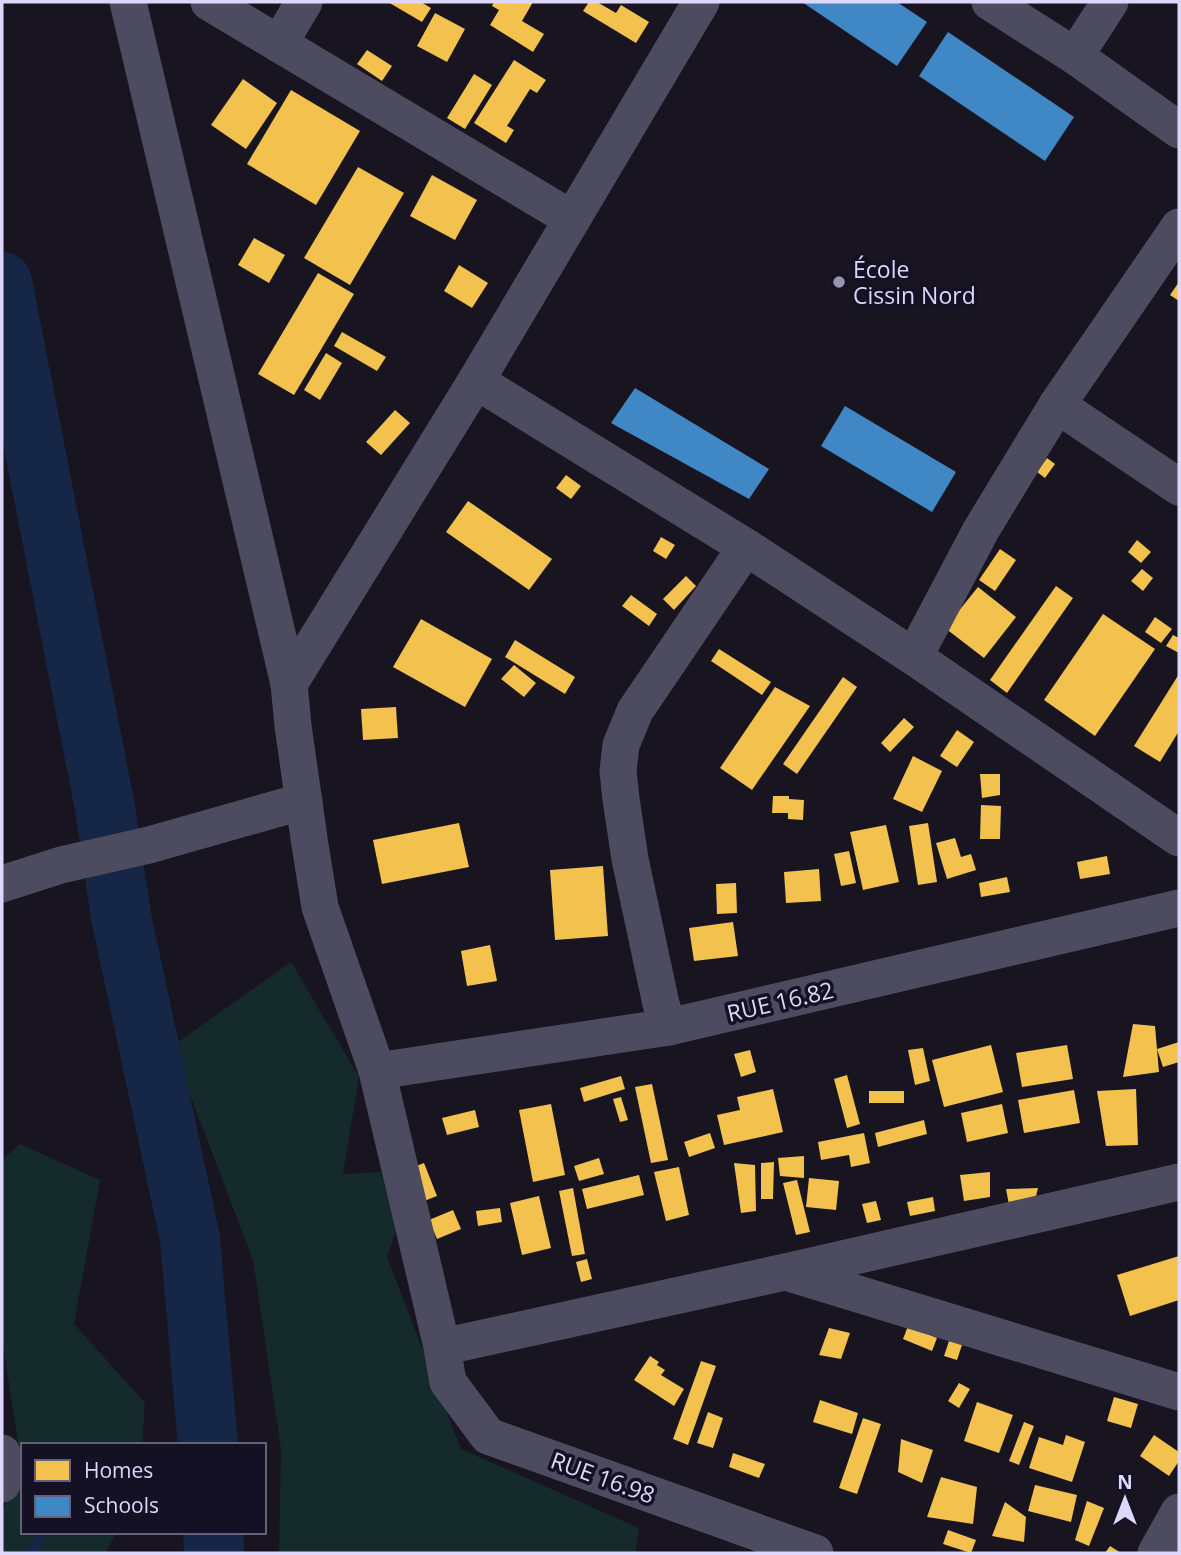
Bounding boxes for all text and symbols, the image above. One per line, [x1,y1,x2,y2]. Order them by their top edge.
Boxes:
place label: École Cissin Nord [853,253,976,311]
marker: École Cissin Nord [831,274,847,290]
street label: RUE 16.82 [724,973,836,1029]
legend [21,1443,266,1534]
street label: RUE 16.98 [547,1443,659,1511]
text: Homes [84,1456,153,1484]
north arrow [1090,1464,1160,1534]
text: N [1117,1469,1133,1495]
text: Schools [84,1491,159,1519]

